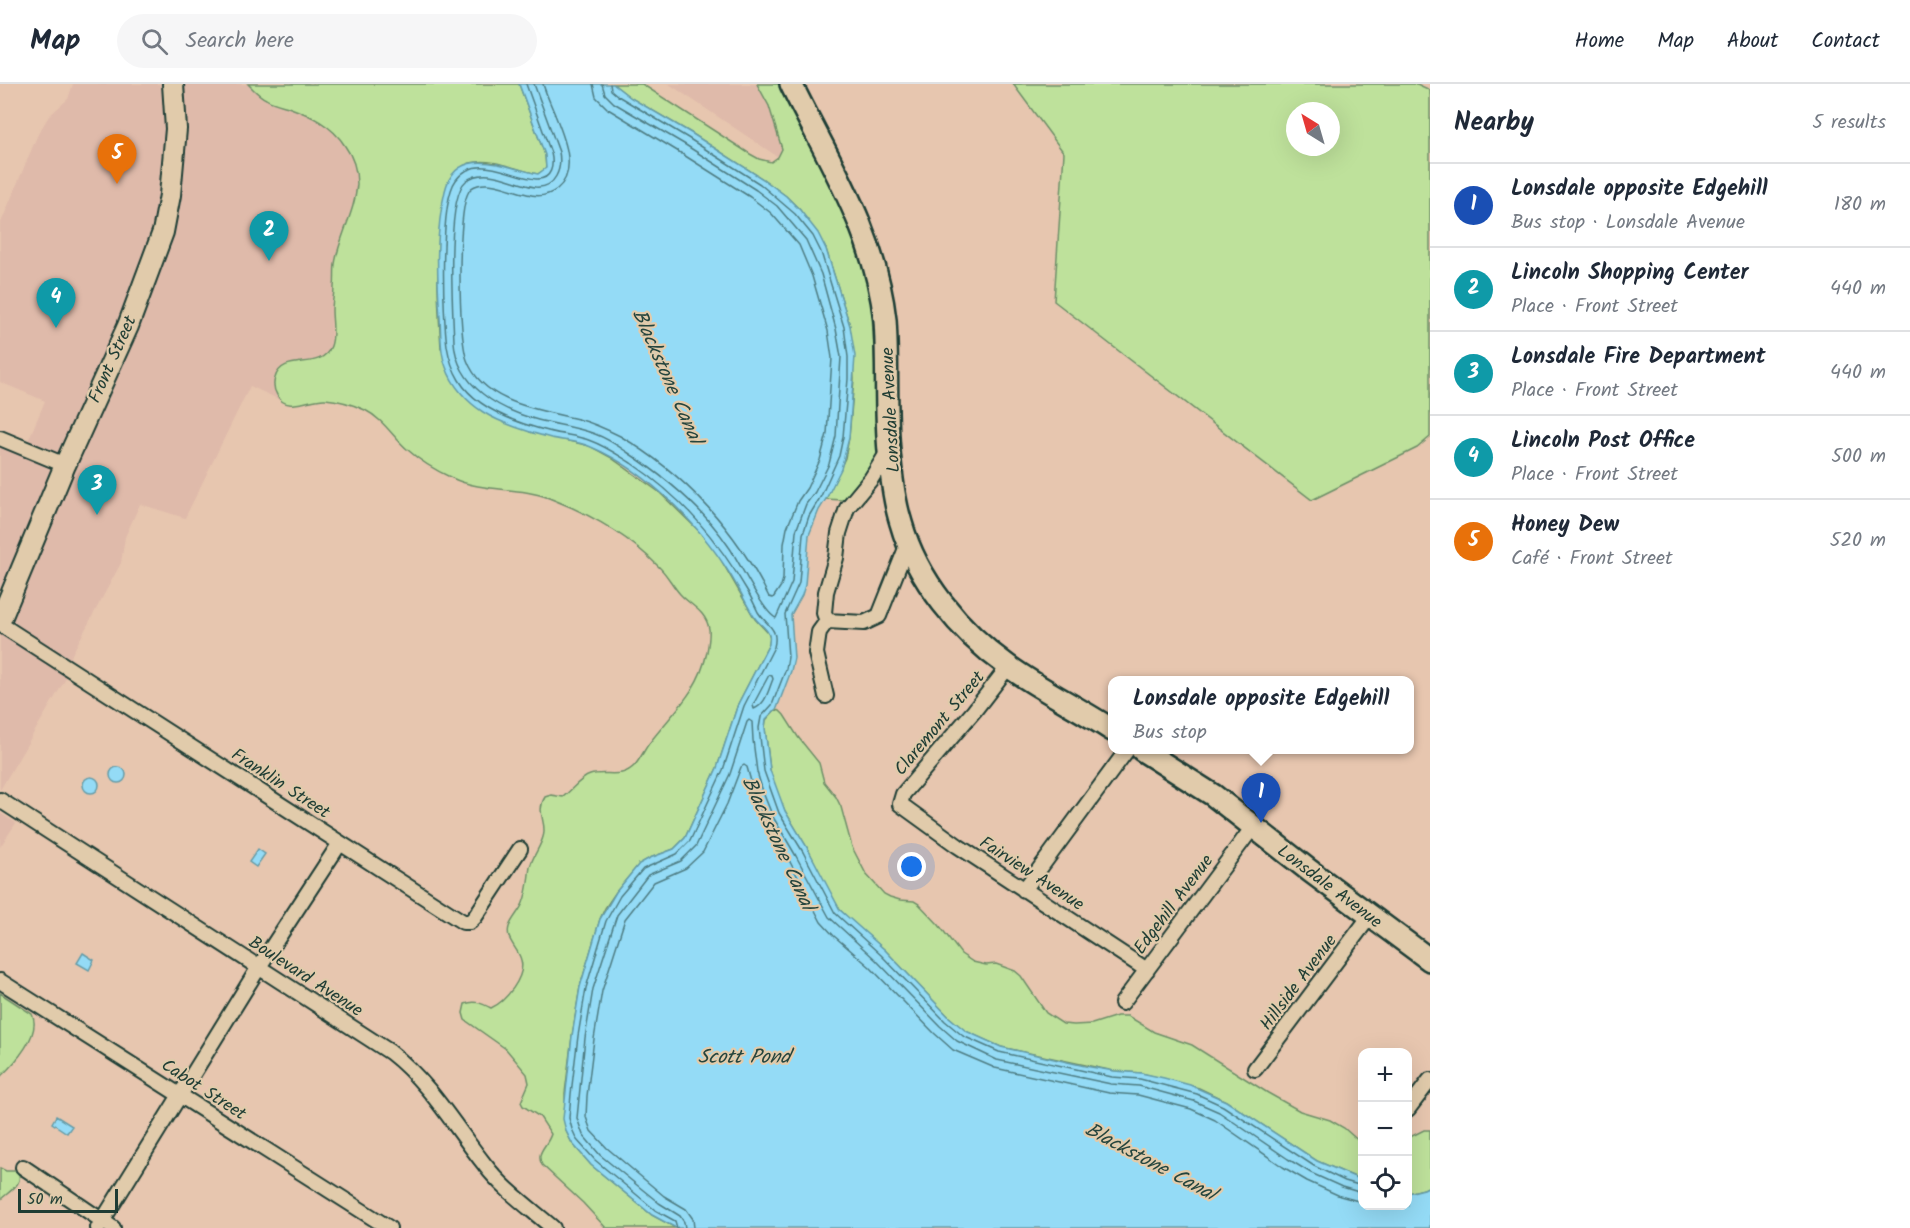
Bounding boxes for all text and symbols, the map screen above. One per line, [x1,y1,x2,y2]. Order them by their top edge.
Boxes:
search box [117,14,537,68]
text: Map [30,19,81,64]
text: Search here [186,24,294,59]
icon: search [138,25,171,58]
text: Home [1575,25,1624,58]
text: Map [1657,25,1694,58]
text: About [1727,25,1778,58]
text: Contact [1811,25,1880,58]
north arrow [1286,102,1340,156]
text: Nearby [1454,102,1534,144]
text: 5 results [1812,107,1886,139]
pin: 5 [98,135,136,184]
text: Lonsdale opposite Edgehill [1511,172,1768,207]
text: 1 [1470,189,1477,221]
text: 180 m [1834,189,1886,221]
text: Bus stop · Lonsdale Avenue [1511,207,1745,239]
pin: 2 [250,212,288,261]
text: Lincoln Shopping Center [1511,256,1749,291]
text: 2 [1468,273,1479,305]
text: 440 m [1830,273,1886,305]
pin: 4 [36,278,76,328]
text: Place · Front Street [1511,291,1678,323]
water label: Blackstone Canal [622,304,712,453]
street label: Front Street [81,310,146,408]
text: Lonsdale Fire Department [1511,340,1766,375]
street label: Lonsdale Avenue [874,347,909,473]
text: 3 [1468,357,1479,389]
text: 440 m [1830,357,1886,389]
text: Place · Front Street [1511,375,1678,407]
text: Lincoln Post Office [1511,424,1695,459]
text: 4 [1468,441,1479,473]
text: 500 m [1831,441,1886,473]
text: Place · Front Street [1511,459,1678,491]
pin: 3 [78,466,116,515]
text: Honey Dew [1511,508,1619,543]
text: 5 [1468,525,1479,557]
text: 520 m [1830,525,1886,557]
text: Café · Front Street [1511,543,1673,575]
street label: Claremont Street [887,664,994,783]
popup [1108,676,1414,754]
text: Lonsdale opposite Edgehill [1133,682,1389,717]
text: Bus stop [1133,717,1206,749]
street label: Franklin Street [225,741,336,828]
water label: Blackstone Canal [732,772,824,920]
pin: 1 [1242,774,1280,823]
street label: Fairview Avenue [973,829,1090,919]
street label: Lonsdale Avenue [1270,838,1388,937]
street label: Edgehill Avenue [1127,849,1222,961]
your location [897,852,926,881]
street label: Hillside Avenue [1253,928,1345,1037]
street label: Boulevard Avenue [242,929,368,1025]
water label: Scott Pond [698,1042,795,1074]
map controls [1358,1048,1412,1210]
button: + [1358,1048,1412,1102]
street label: Cabot Street [155,1052,252,1129]
button: − [1358,1102,1412,1156]
water label: Blackstone Canal [1079,1115,1225,1213]
button: locate [1358,1156,1412,1210]
scale bar [18,1186,118,1214]
text: 50 m [27,1187,63,1212]

